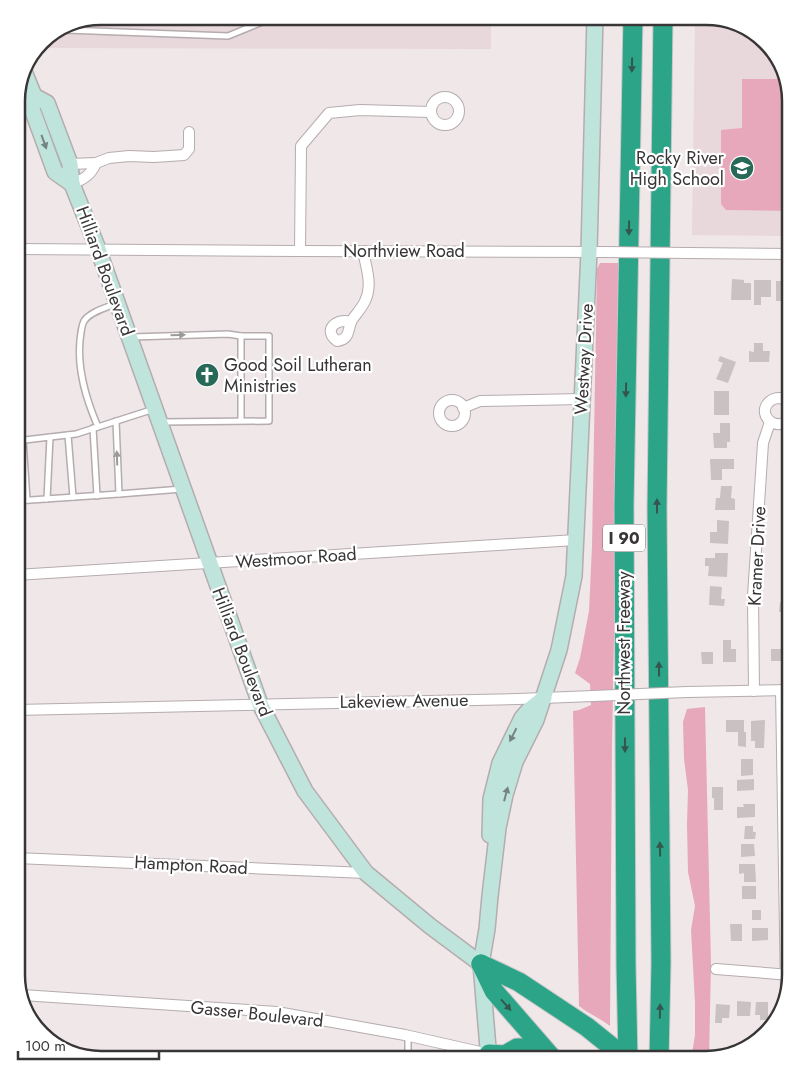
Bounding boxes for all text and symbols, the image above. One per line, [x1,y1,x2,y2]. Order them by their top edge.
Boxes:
one-way arrow [628,57,636,73]
one-way arrow [41,135,49,149]
place label: Rocky River High School [630,145,725,192]
school or university icon: Rocky River High School [729,155,755,181]
street label: Hilliard Boulevard [69,202,141,340]
one-way arrow [625,220,633,236]
street label: Northview Road [343,238,465,264]
street label: Westway Drive [568,303,600,415]
one-way arrow [170,331,186,339]
place label: Good Soil Lutheran Ministries [224,352,372,399]
church icon: Good Soil Lutheran Ministries [194,362,220,388]
one-way arrow [622,382,630,398]
one-way arrow [113,450,121,466]
one-way arrow [653,498,661,514]
street label: Kramer Drive [741,505,773,607]
road number: I 90 [603,524,645,552]
street label: Westmoor Road [235,541,357,575]
street label: Northwest Freeway [611,571,637,715]
street label: Hilliard Boulevard [205,584,279,720]
one-way arrow [654,660,662,676]
street label: Lakeview Avenue [339,687,469,715]
one-way arrow [509,728,517,742]
one-way arrow [621,737,629,753]
one-way arrow [502,787,510,802]
one-way arrow [656,840,664,856]
street label: Hampton Road [134,849,248,881]
street label: Gasser Boulevard [189,994,325,1034]
one-way arrow [500,999,512,1011]
one-way arrow [656,1003,664,1019]
scale bar [18,1028,159,1060]
text: 100 m [25,1035,66,1057]

